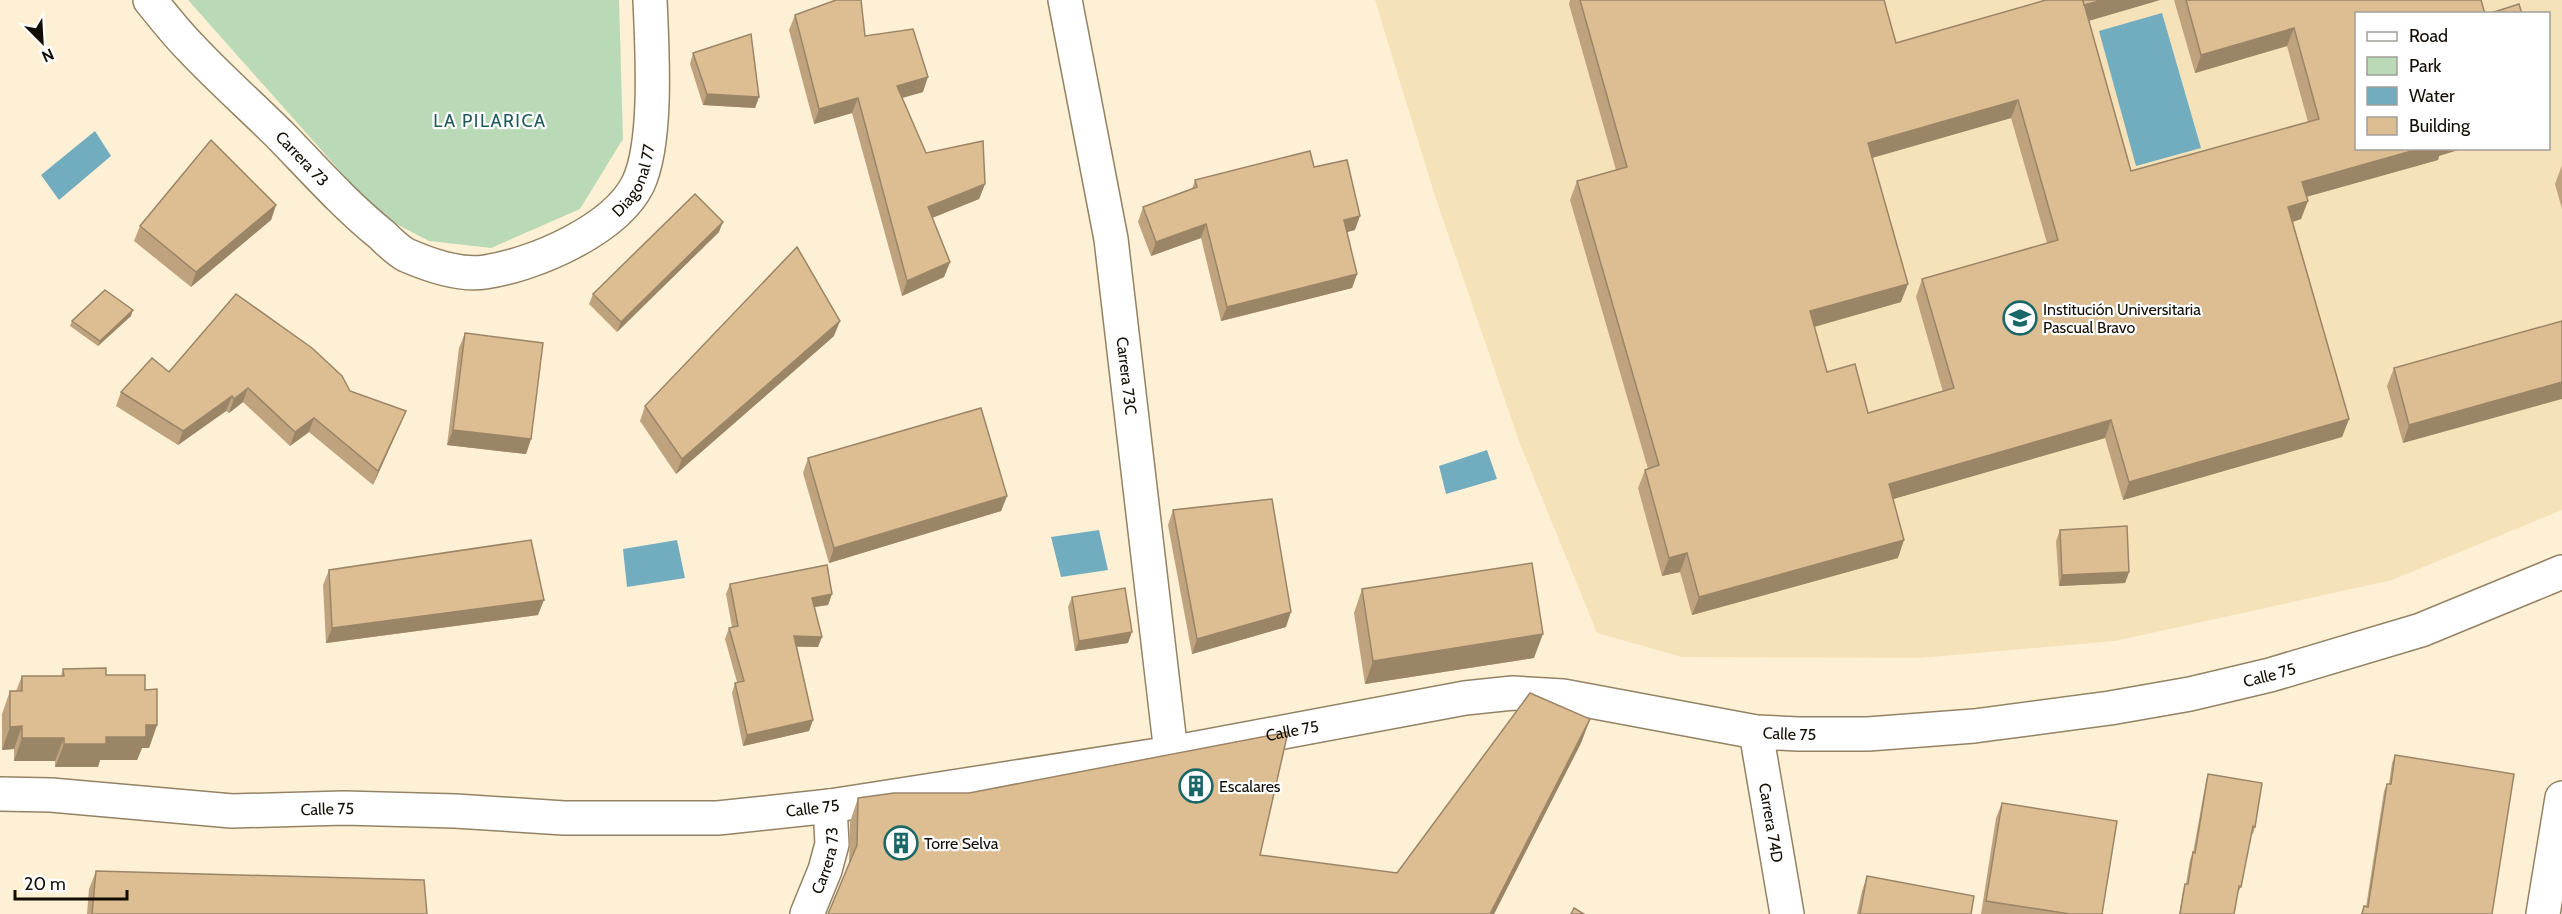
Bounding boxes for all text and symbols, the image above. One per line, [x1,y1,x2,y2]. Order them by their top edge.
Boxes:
north arrow [12,12,72,72]
legend [2355,12,2550,150]
text: Road [2409,25,2448,47]
text: N [39,44,57,66]
text: Park [2409,55,2442,77]
text: Water [2409,85,2455,107]
district label: LA PILARICA [433,110,547,132]
text: Building [2409,115,2471,137]
street label: Carrera 73 [272,127,333,190]
street label: Diagonal 77 [608,143,659,221]
school or university icon: Institución Universitaria Pascual Bravo [2002,300,2038,336]
place label: Institución Universitaria Pascual Bravo [2043,300,2201,337]
street label: Carrera 73C [1112,336,1140,416]
street label: Calle 75 [2241,659,2298,691]
street label: Calle 75 [1264,717,1320,745]
street label: Calle 75 [1762,723,1816,744]
building icon: Escalares [1178,768,1214,804]
place label: Escalares [1219,777,1281,796]
street label: Carrera 74D [1755,782,1787,864]
street label: Calle 75 [785,796,841,821]
street label: Calle 75 [300,799,354,819]
building icon: Torre Selva [883,825,919,861]
street label: Carrera 73 [807,827,842,897]
place label: Torre Selva [924,834,999,853]
scale bar [15,863,128,901]
text: 20 m [24,873,66,895]

